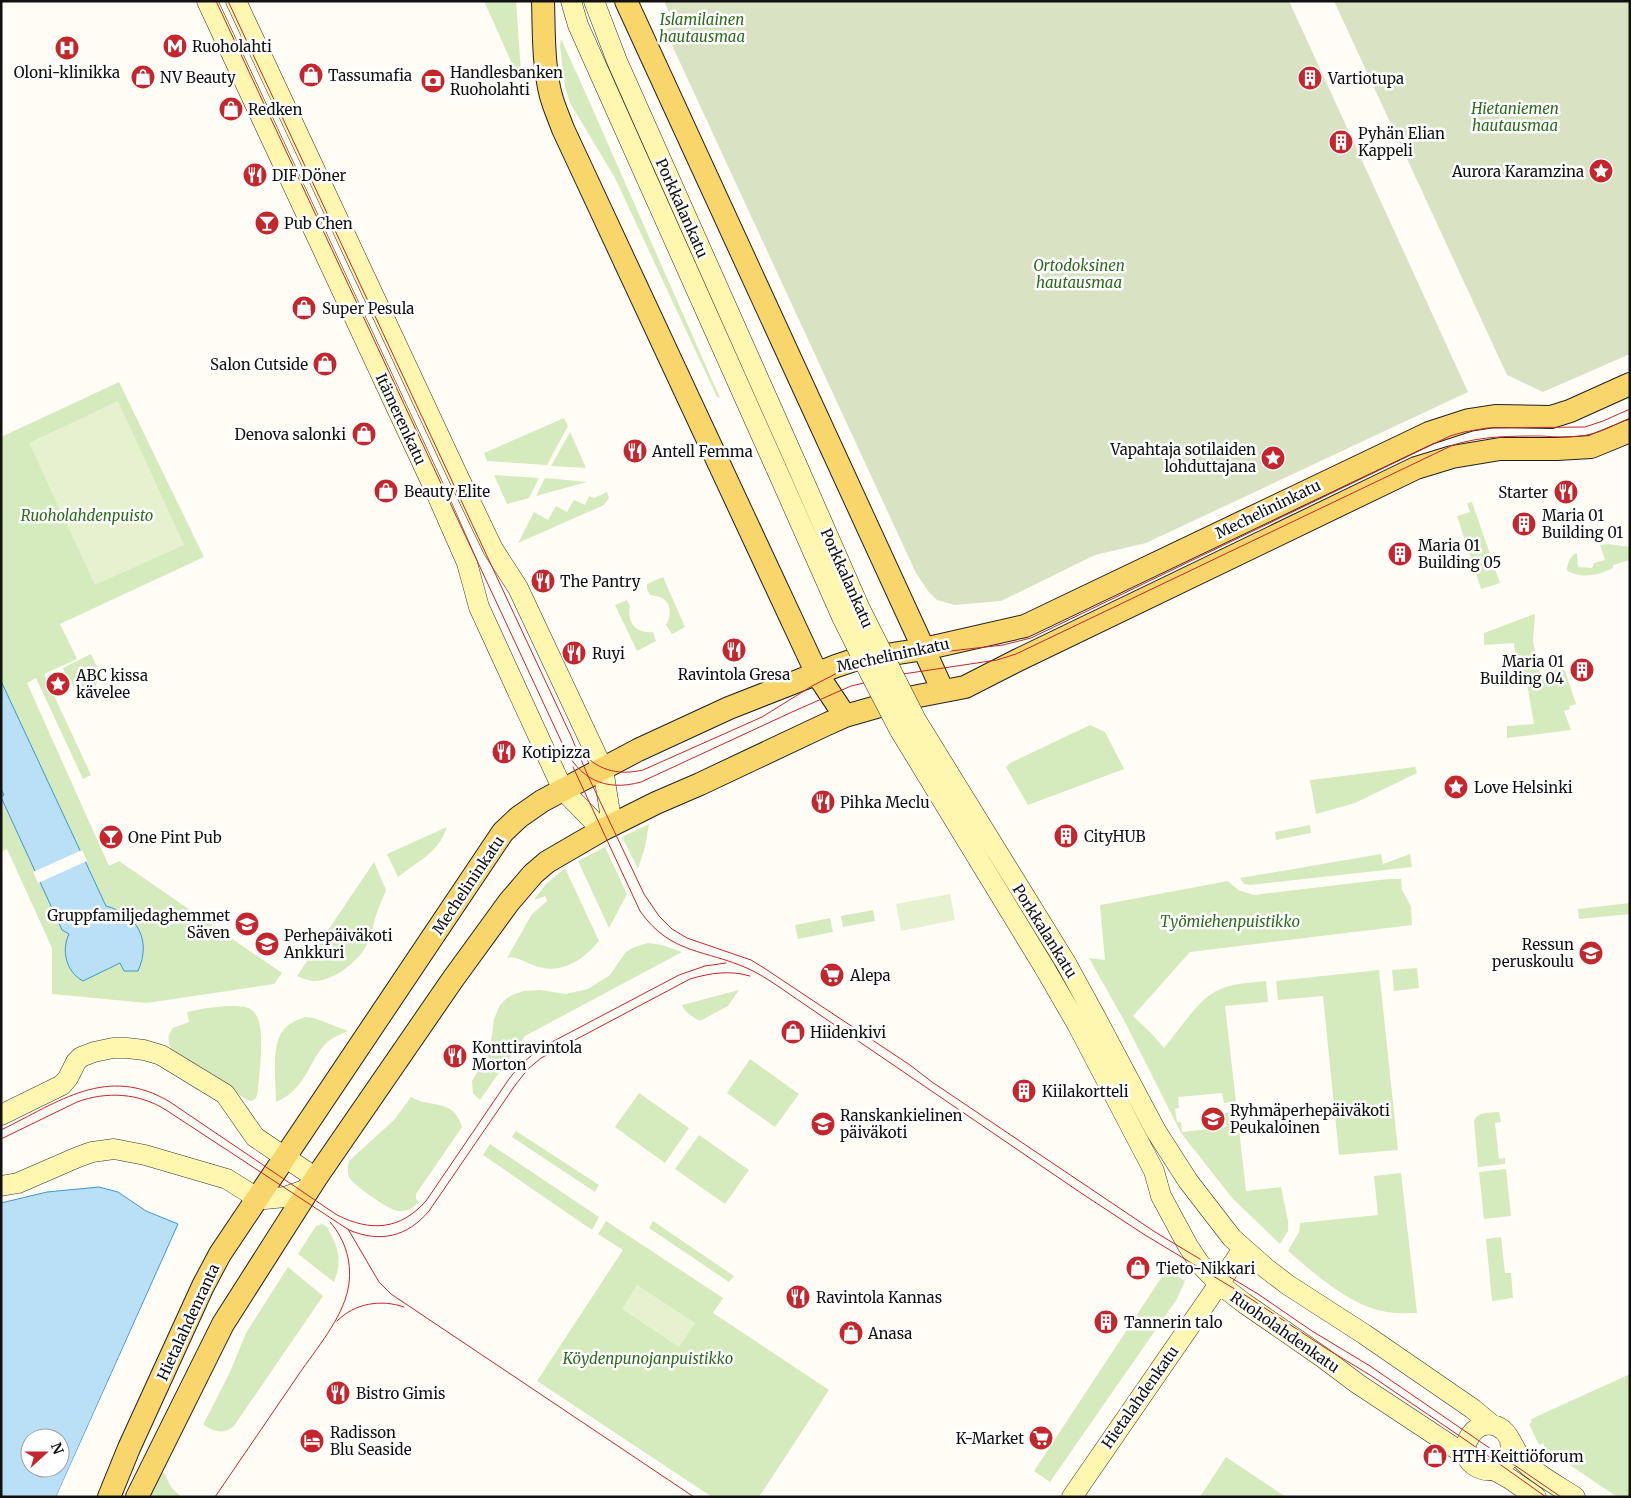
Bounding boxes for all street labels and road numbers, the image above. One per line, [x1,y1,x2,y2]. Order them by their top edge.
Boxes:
street label: Porkkalankatu [652,155,712,261]
street label: Itämerenkatu [372,370,430,468]
street label: Mechelininkatu [1212,475,1324,543]
street label: Porkkalankatu [817,525,877,631]
street label: Mechelininkatu [835,634,951,676]
street label: Mechelininkatu [428,832,508,938]
street label: Porkkalankatu [1009,881,1081,981]
street label: Hietalahdenranta [153,1261,223,1383]
street label: Ruoholahdenkatu [1227,1287,1343,1377]
street label: Hietalahdenkatu [1098,1342,1182,1452]

